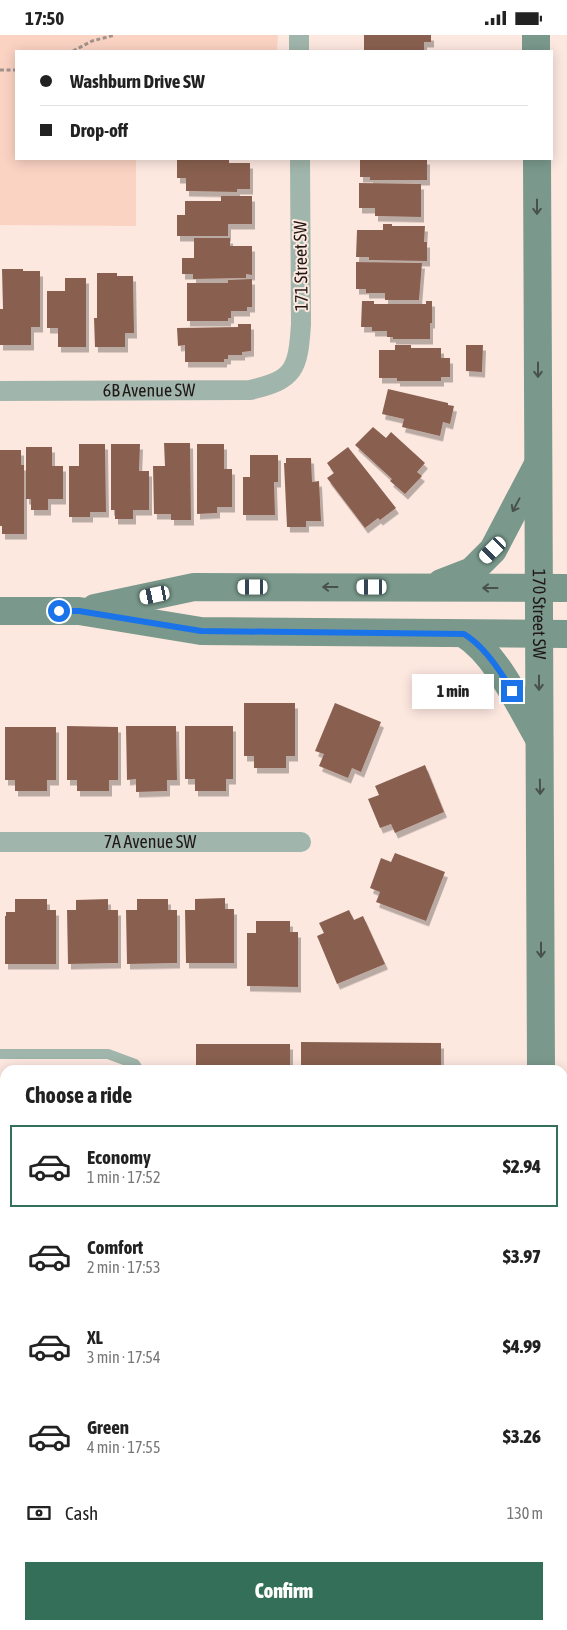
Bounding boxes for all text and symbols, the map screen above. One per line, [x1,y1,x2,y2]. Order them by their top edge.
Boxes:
text: 17:50 [25,7,64,29]
text: Washburn Drive SW [70,70,205,92]
text: Drop-off [70,119,128,141]
one-way arrow [532,199,542,215]
street label: 171 Street SW [289,221,312,311]
one-way arrow [534,362,543,378]
street label: 6B Avenue SW [103,379,195,401]
one-way arrow [511,497,521,512]
car [477,534,508,566]
street label: 170 Street SW [529,569,550,659]
car [238,580,268,595]
car [357,580,387,595]
one-way arrow [322,582,338,592]
one-way arrow [482,583,498,593]
car [138,585,171,605]
route start [48,600,70,622]
callout: 1 min [412,673,494,709]
one-way arrow [534,674,544,690]
route end [501,680,523,702]
text: 1 min [437,682,469,700]
one-way arrow [535,779,544,795]
street label: 7A Avenue SW [104,831,196,852]
one-way arrow [536,941,546,957]
text: Choose a ride [25,1082,132,1108]
icon: car [27,1144,72,1189]
text: Economy [87,1146,151,1168]
text: $2.94 [503,1155,541,1177]
text: 1 min · 17:52 [87,1168,160,1186]
icon: car [27,1234,72,1279]
text: Comfort [87,1236,143,1258]
text: $3.97 [503,1245,541,1267]
text: 2 min · 17:53 [87,1258,160,1276]
icon: car [27,1324,72,1369]
text: XL [87,1326,103,1348]
text: $4.99 [503,1335,541,1357]
text: 3 min · 17:54 [87,1348,160,1366]
icon: car [27,1414,72,1459]
text: Green [87,1416,129,1438]
text: $3.26 [503,1425,541,1447]
text: 4 min · 17:55 [87,1438,160,1456]
icon: cash [25,1499,53,1527]
text: Cash [65,1502,98,1524]
text: 130 m [507,1504,543,1522]
button: Confirm [25,1562,543,1620]

